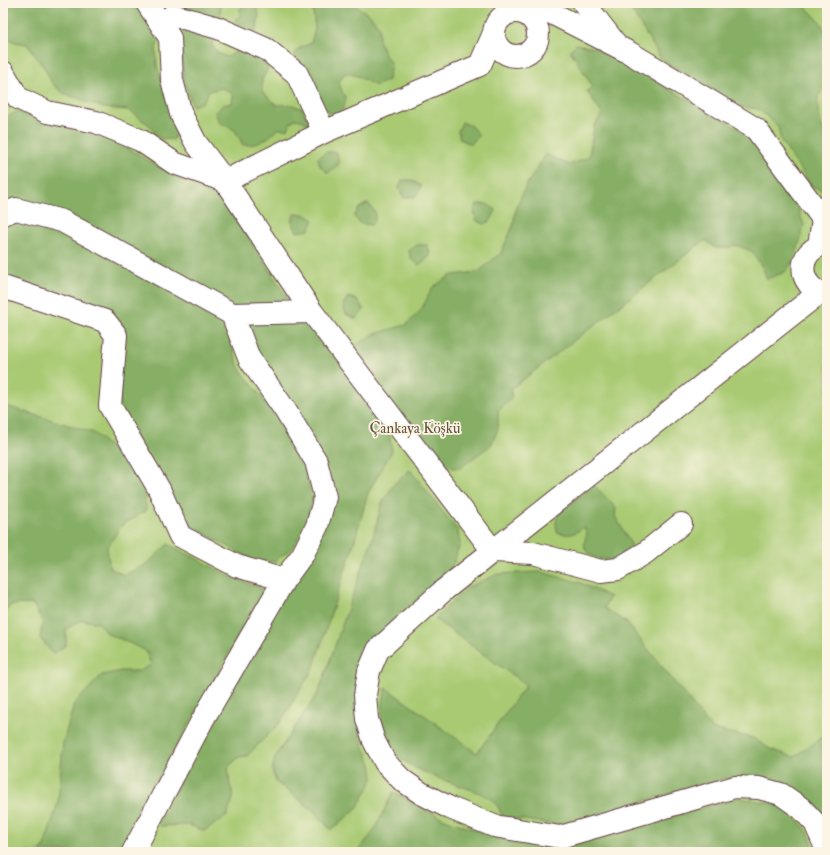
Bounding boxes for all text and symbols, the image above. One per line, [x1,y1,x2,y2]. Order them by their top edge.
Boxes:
park label: Çankaya Köşkü [369,419,461,438]

